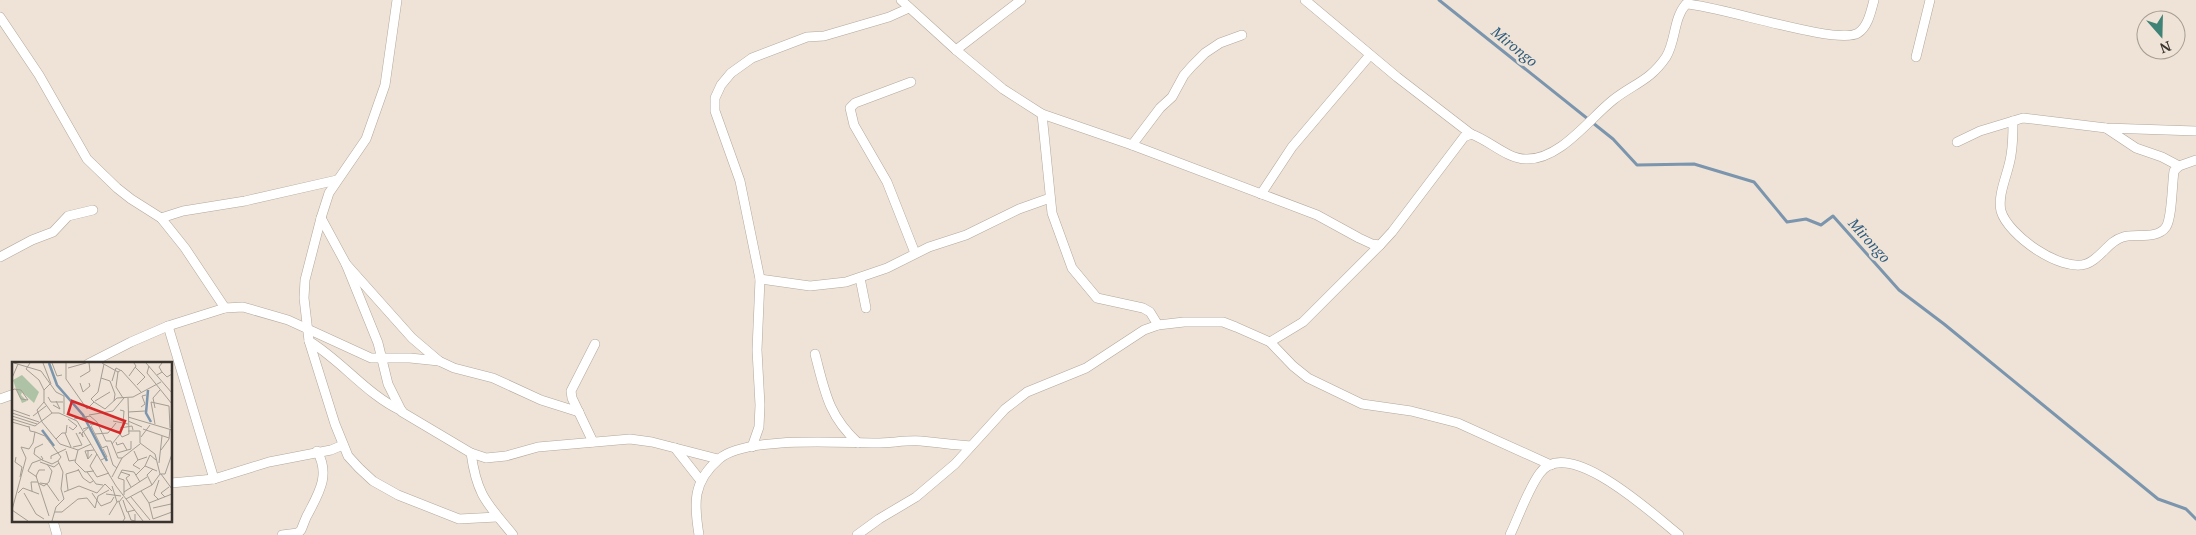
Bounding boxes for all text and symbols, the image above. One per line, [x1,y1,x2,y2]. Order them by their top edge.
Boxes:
north arrow [2136,10,2186,60]
water label: Mirongo [1487,21,1542,71]
text: N [2157,37,2174,59]
water label: Mirongo [1844,213,1896,267]
inset map [12,362,172,522]

